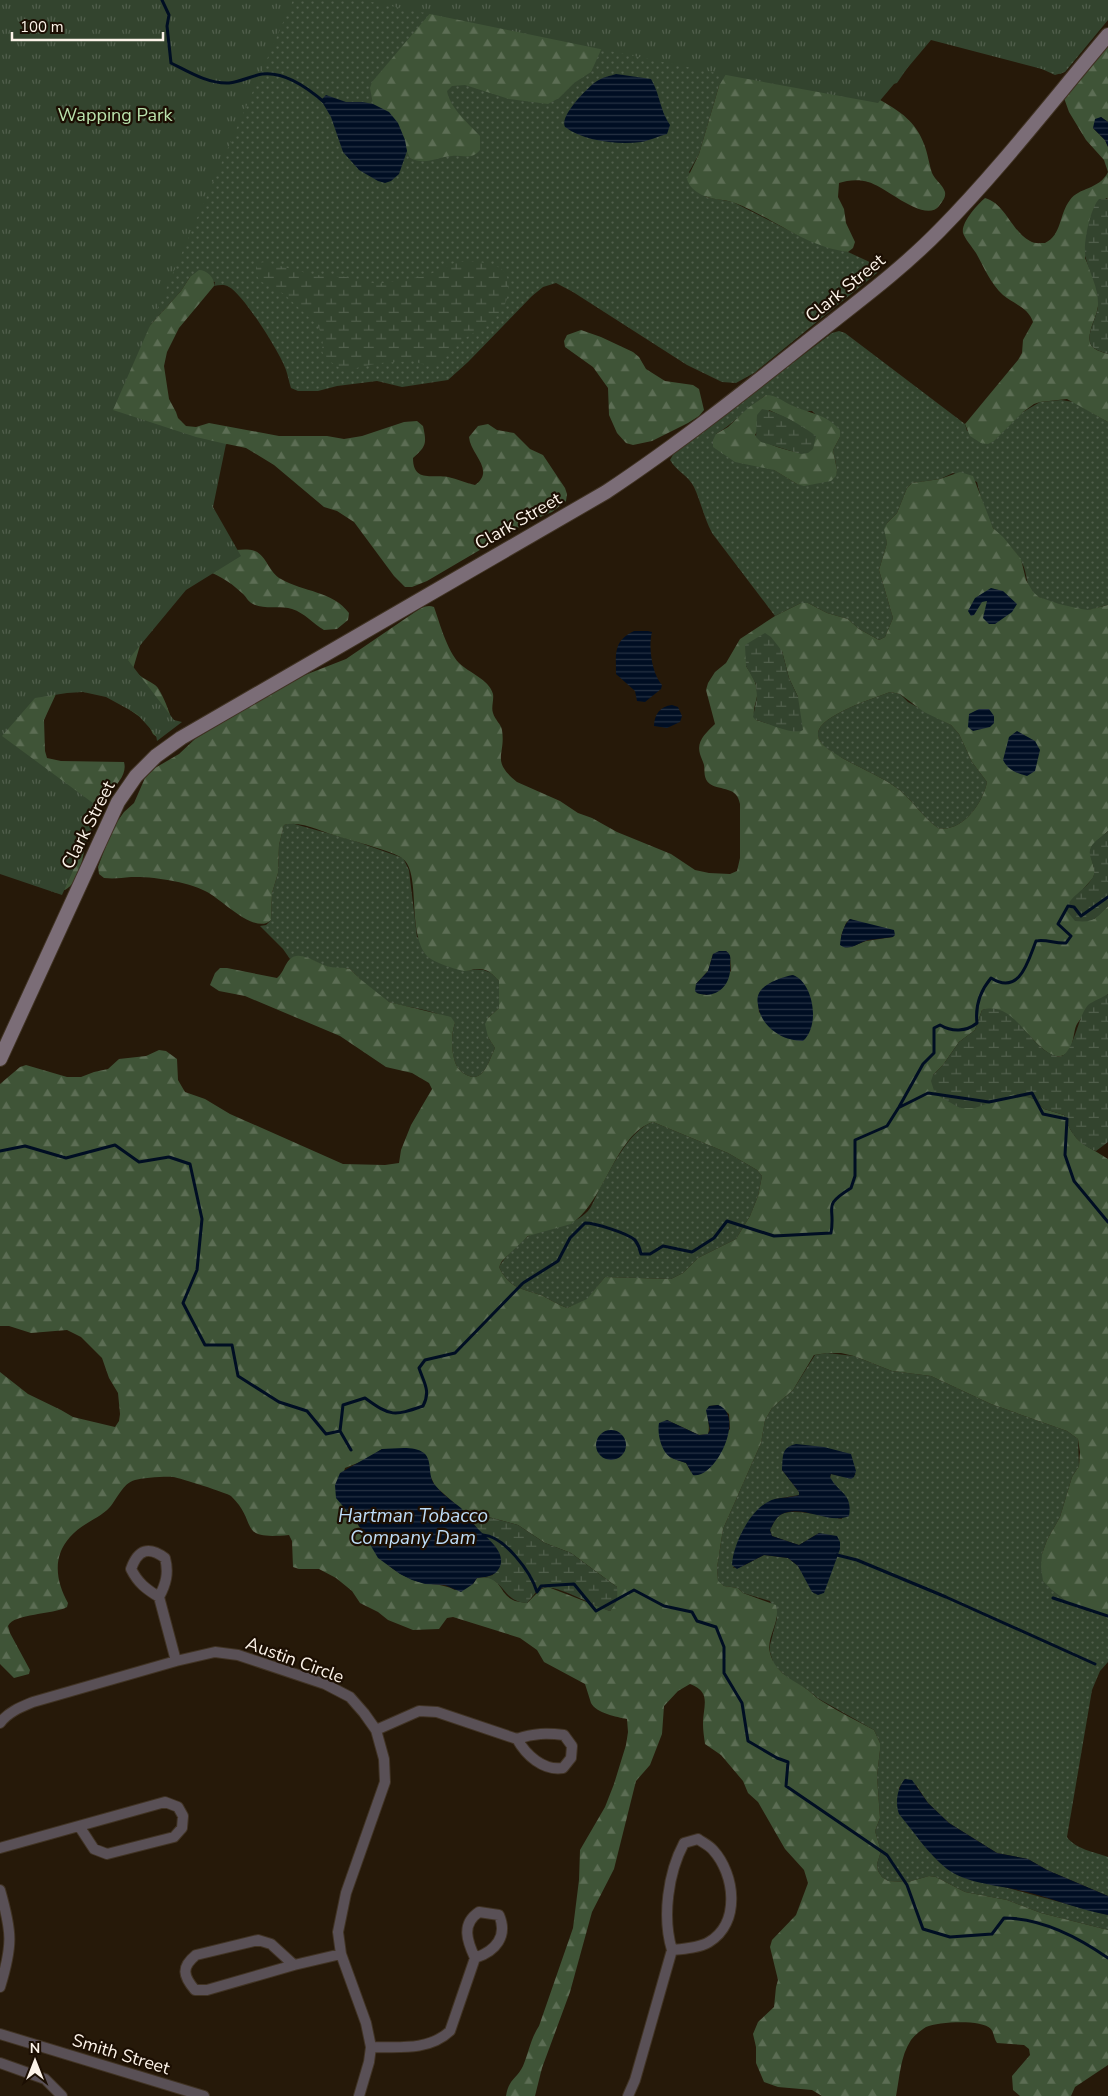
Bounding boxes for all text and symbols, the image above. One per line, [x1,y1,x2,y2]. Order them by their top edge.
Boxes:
scale bar [12,10,164,42]
text: 100 m [20,17,64,37]
park label: Wapping Park [58,103,173,127]
street label: Clark Street [800,248,890,328]
street label: Clark Street [470,486,566,555]
street label: Clark Street [55,776,121,873]
water label: Hartman Tobacco Company Dam [338,1503,488,1551]
street label: Austin Circle [243,1631,347,1689]
street label: Smith Street [69,2028,173,2080]
north arrow [10,2036,60,2086]
text: N [30,2039,40,2058]

